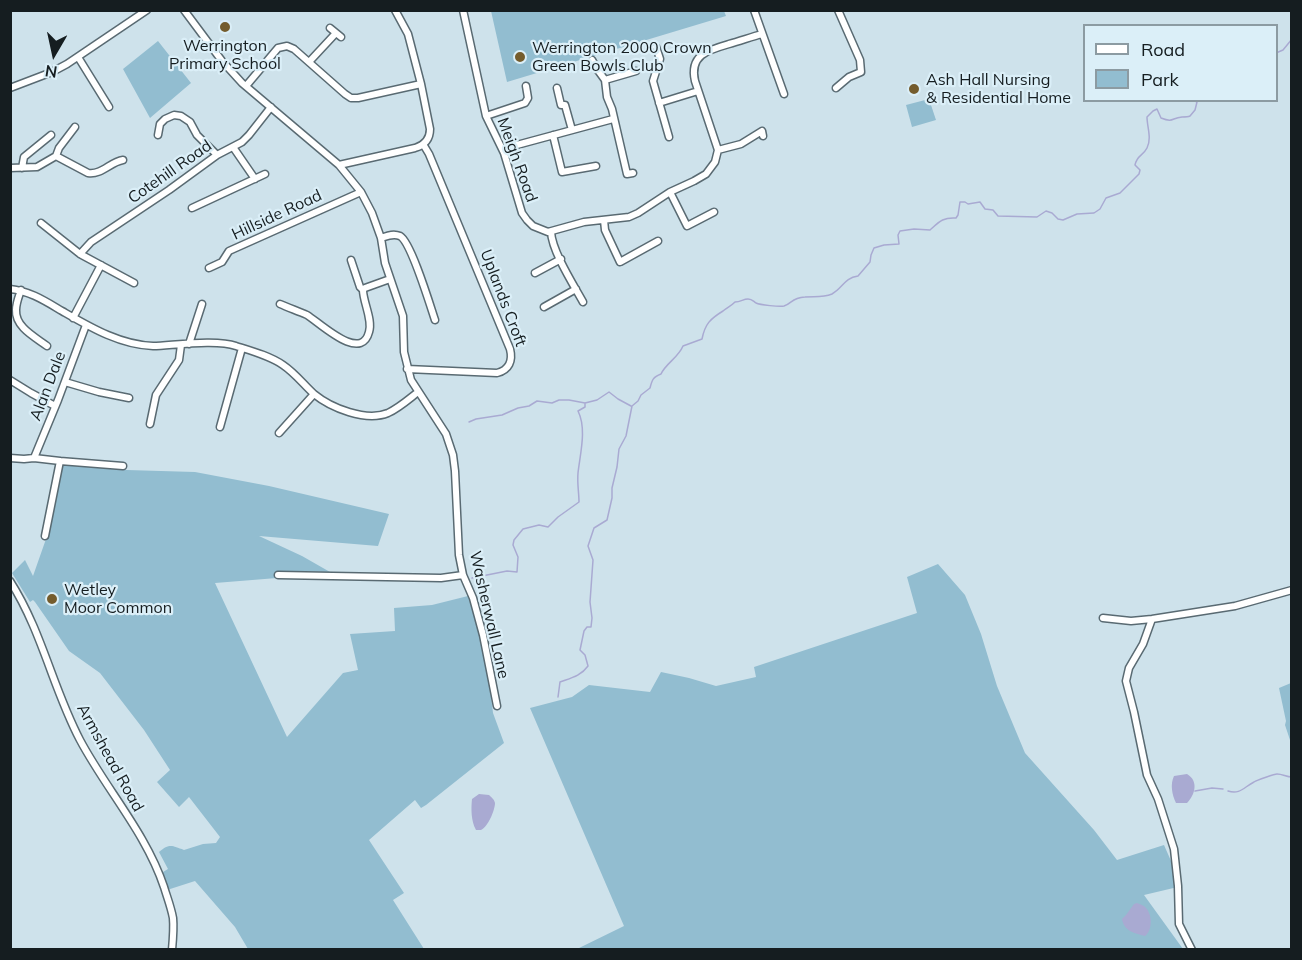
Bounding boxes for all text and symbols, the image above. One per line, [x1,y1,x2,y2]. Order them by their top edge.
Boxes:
marker: Werrington Primary School [218,20,232,34]
north arrow [24,24,84,84]
legend [1083,24,1278,102]
place label: Werrington Primary School [169,36,281,74]
place label: Werrington 2000 Crown Green Bowls Club [532,38,712,76]
text: Road [1141,38,1185,61]
marker: Werrington 2000 Crown Green Bowls Club [513,50,527,64]
text: N [44,61,59,83]
text: Park [1141,68,1179,91]
place label: Ash Hall Nursing & Residential Home [926,70,1071,108]
marker: Ash Hall Nursing & Residential Home [907,82,921,96]
street label: Meigh Road [493,115,541,205]
street label: Cotehill Road [124,136,216,208]
street label: Hillside Road [229,186,325,244]
street label: Uplands Croft [476,247,530,349]
street label: Alan Dale [26,349,70,423]
street label: Washerwall Lane [465,549,513,681]
place label: Wetley Moor Common [64,580,172,618]
marker: Wetley Moor Common [45,592,59,606]
street label: Armshead Road [72,701,148,815]

